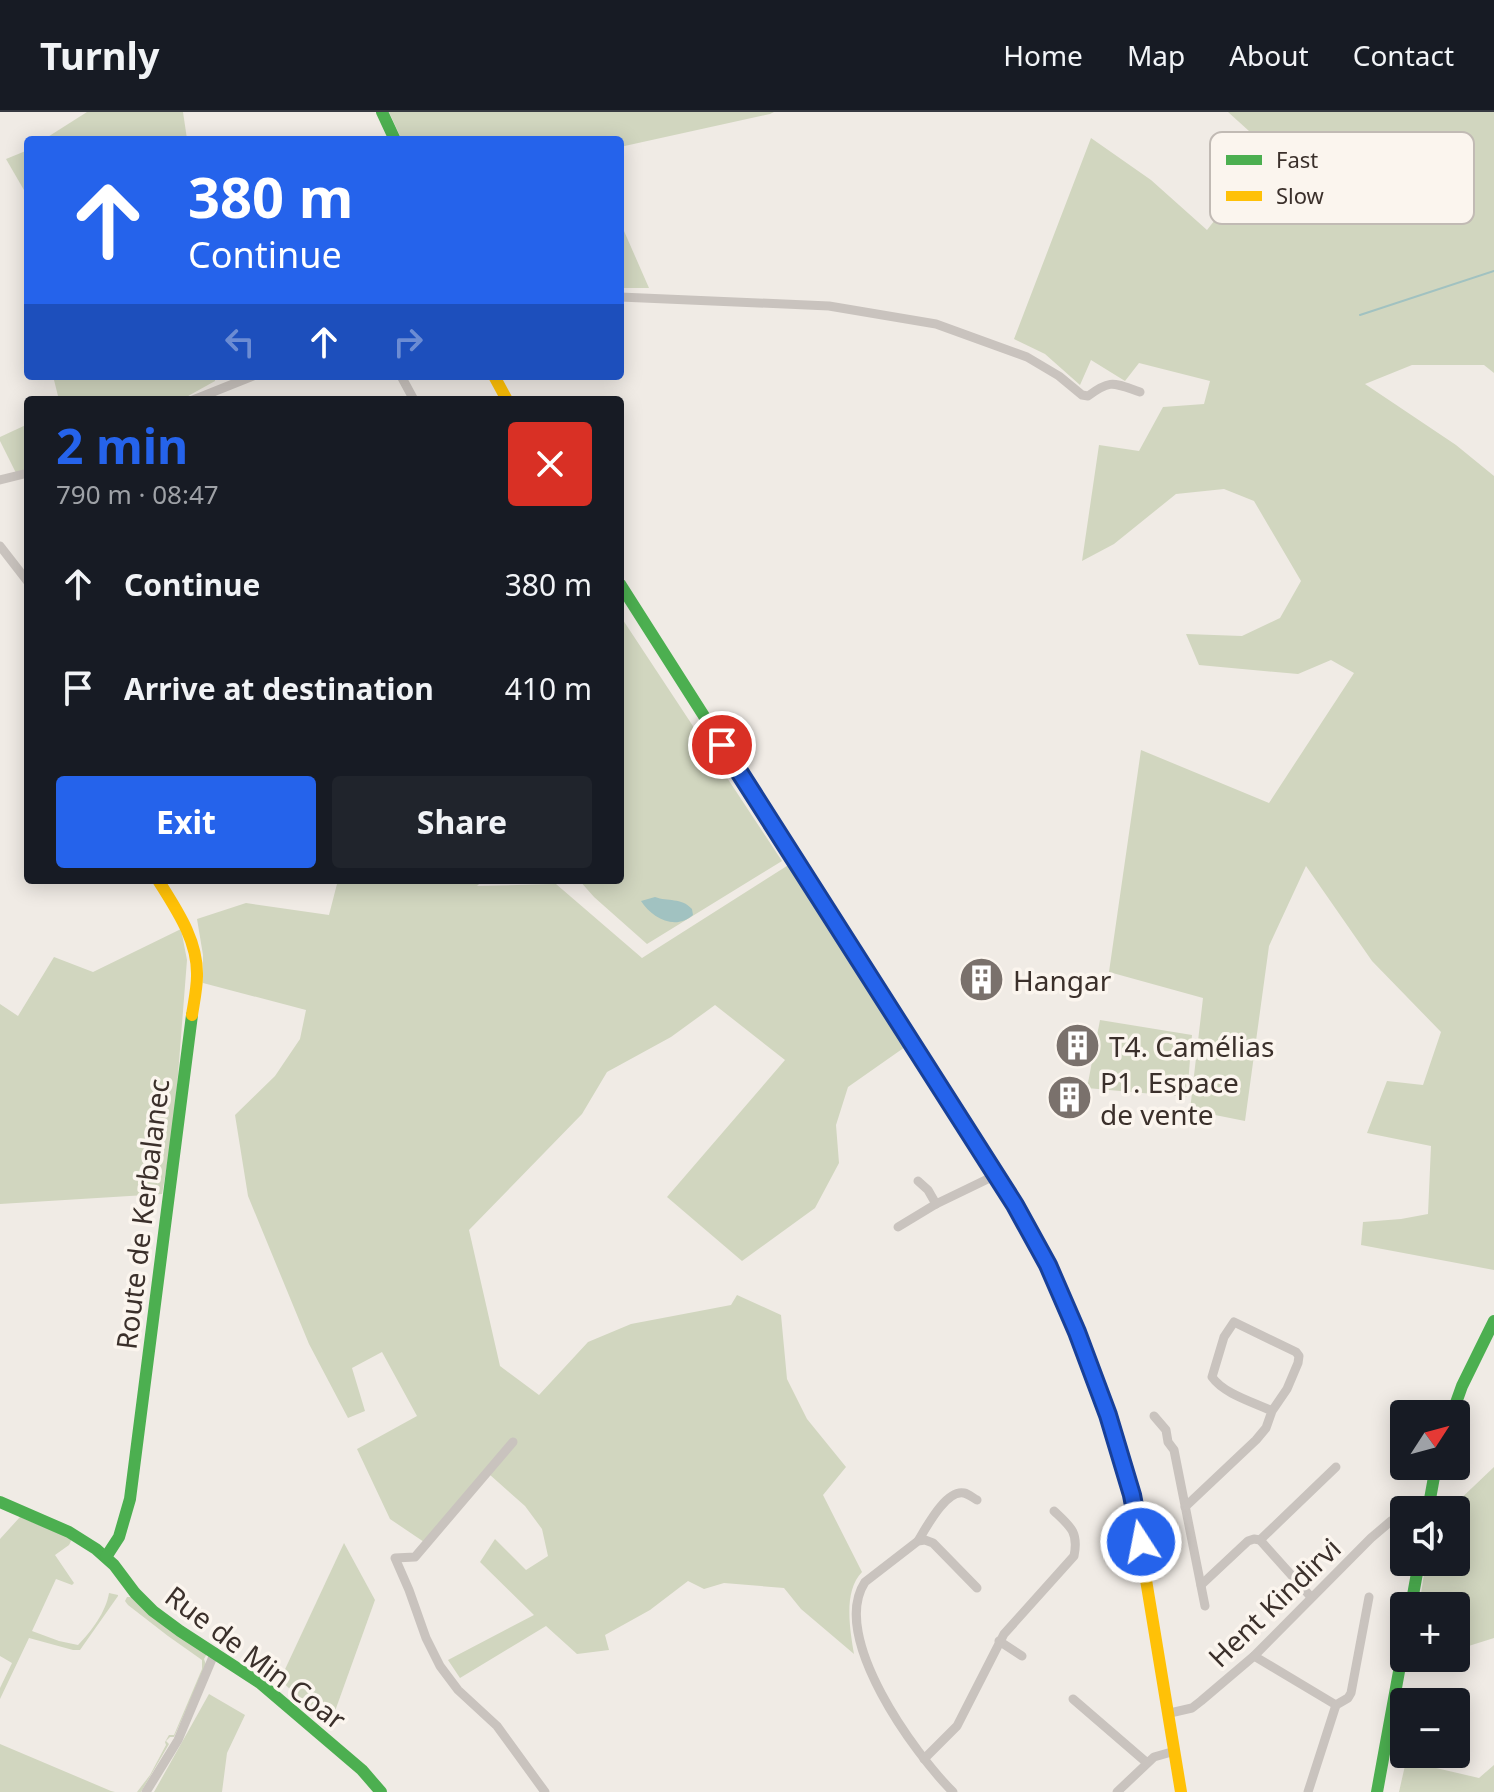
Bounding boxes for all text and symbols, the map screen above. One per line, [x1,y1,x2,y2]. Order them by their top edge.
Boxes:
text: Turnly [40,29,159,81]
text: Home [1003,36,1083,74]
text: Map [1127,36,1185,74]
text: About [1229,36,1309,74]
text: Contact [1353,36,1454,74]
legend [1210,132,1474,224]
text: Fast [1276,144,1318,174]
text: 380 m [188,158,353,234]
icon: ahead [56,168,160,272]
text: Slow [1276,180,1325,210]
text: Continue [188,230,342,279]
icon: left [218,320,262,364]
icon: ahead [302,320,346,364]
icon: right [386,320,430,364]
text: 2 min [56,413,188,478]
button: close [508,422,592,506]
text: 790 m · 08:47 [56,476,219,512]
icon: ahead [56,562,100,606]
text: Continue [124,564,260,605]
text: 380 m [505,564,592,605]
icon: arrive [56,666,100,710]
text: Arrive at destination [124,668,434,709]
text: 410 m [505,668,592,709]
pin [688,711,756,779]
icon: arrive [700,723,744,767]
button: Exit [56,776,316,868]
button: Share [332,776,592,868]
building icon: Hangar [958,956,1006,1004]
place label: Hangar [1013,961,1112,999]
building icon: T4. Camélias [1054,1022,1102,1070]
place label: T4. Camélias [1109,1027,1274,1065]
place label: P1. Espace de vente [1100,1063,1239,1133]
building icon: P1. Espace de vente [1045,1074,1093,1122]
street label: Route de Kerbalanec [107,1077,177,1351]
north arrow [1390,1400,1470,1480]
map controls [1390,1400,1470,1768]
button: sound [1390,1496,1470,1576]
position arrow [1099,1500,1183,1584]
street label: Hent Kindirvi [1199,1529,1349,1675]
street label: Rue de Min Coar [158,1576,355,1738]
button: + [1390,1592,1470,1672]
button: − [1390,1688,1470,1768]

